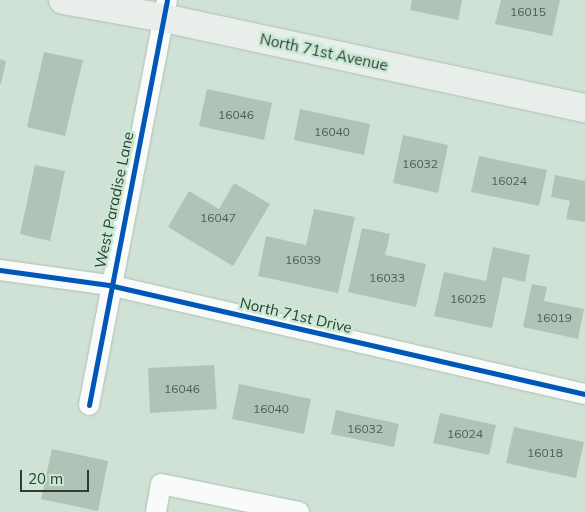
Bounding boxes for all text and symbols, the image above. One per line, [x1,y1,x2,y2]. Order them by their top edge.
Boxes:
house number: 16015 [510,5,546,19]
street label: North 71st Avenue [258,30,390,74]
house number: 16046 [218,108,254,122]
house number: 16040 [314,125,350,139]
street label: West Paradise Lane [91,130,137,270]
house number: 16032 [402,157,438,171]
house number: 16024 [491,174,527,188]
house number: 16047 [200,211,236,225]
house number: 16039 [285,253,321,267]
house number: 16033 [369,271,405,285]
house number: 16025 [450,292,486,306]
street label: North 71st Drive [238,293,354,337]
house number: 16019 [536,311,572,325]
house number: 16046 [164,382,200,396]
house number: 16040 [253,402,289,416]
house number: 16032 [347,422,383,436]
house number: 16024 [447,427,483,441]
house number: 16018 [527,446,563,460]
scale bar [22,460,91,492]
text: 20 m [28,469,63,488]

